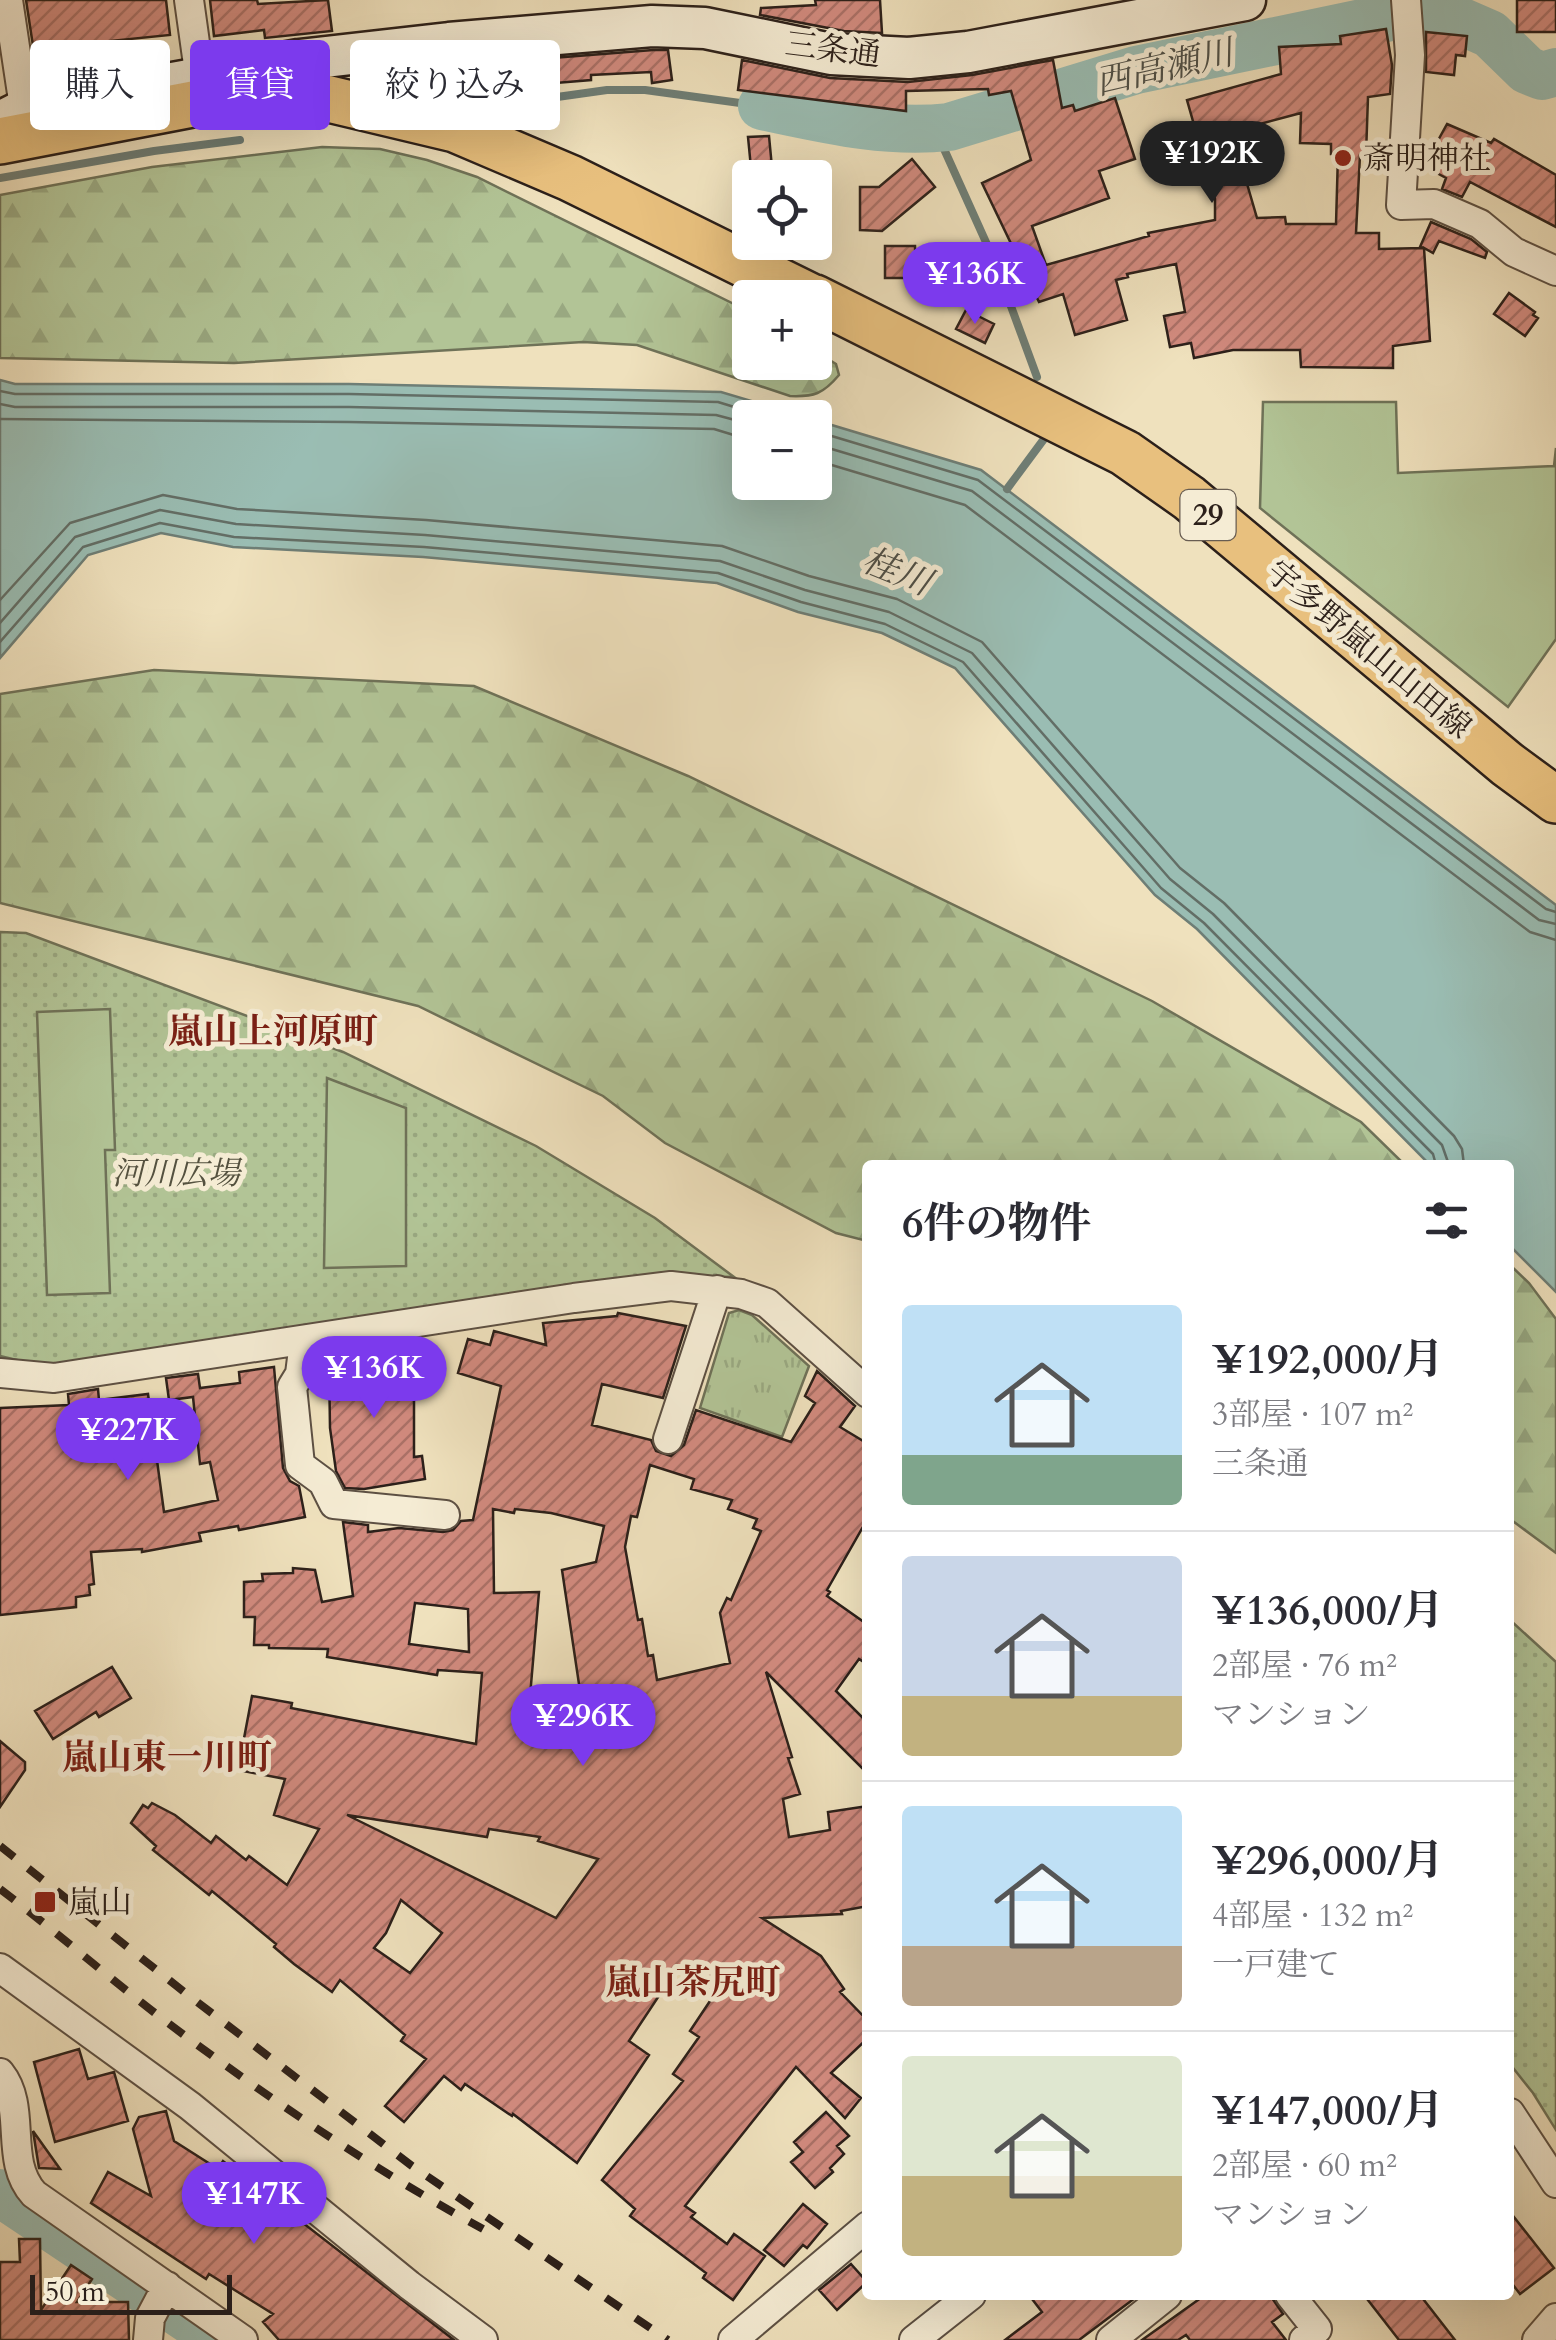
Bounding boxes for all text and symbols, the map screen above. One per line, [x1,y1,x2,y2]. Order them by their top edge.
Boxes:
street label: 三条通 [783,22,883,78]
water label: 西高瀬川 [1091,28,1242,107]
chip: 購入 [30,40,170,130]
chip: 賃貸 [190,40,330,130]
chip: 絞り込み [350,40,560,130]
pin: ¥192K [1142,121,1282,206]
text: ¥192K [1162,131,1262,175]
place label: 斎明神社 [1363,137,1491,181]
marker: 斎明神社 [1332,147,1354,169]
map controls [732,160,832,500]
button: locate [732,160,832,260]
pin: ¥136K [905,242,1045,327]
text: ¥136K [925,252,1025,296]
button: + [732,280,832,380]
button: − [732,400,832,500]
road number: 29 [1180,490,1236,540]
water label: 桂川 [855,537,942,609]
street label: 宇多野嵐山山田線 [1256,551,1481,749]
district label: 嵐山上河原町 [168,1008,378,1056]
park label: 河川広場 [112,1152,243,1196]
icon: filters [1419,1193,1474,1248]
text: 6件の物件 [902,1195,1092,1252]
text: ¥192,000/月 [1212,1331,1444,1388]
pin: ¥136K [304,1336,444,1421]
icon: home [982,1345,1102,1465]
text: ¥136K [324,1346,424,1390]
text: 3部屋 · 107 m² [1212,1393,1413,1437]
pin: ¥227K [58,1398,198,1483]
text: ¥227K [78,1408,178,1452]
text: 三条通 [1212,1442,1308,1486]
text: ¥136,000/月 [1212,1582,1444,1639]
icon: home [982,1596,1102,1716]
text: 2部屋 · 76 m² [1212,1644,1397,1688]
pin: ¥296K [513,1684,653,1769]
text: マンション [1212,1693,1371,1737]
text: ¥296K [533,1694,633,1738]
district label: 嵐山東一川町 [62,1734,272,1782]
text: ¥296,000/月 [1212,1832,1444,1889]
icon: home [982,1846,1102,1966]
place label: 嵐山 [68,1881,132,1925]
marker: 嵐山 [32,1889,58,1915]
text: 4部屋 · 132 m² [1212,1894,1413,1938]
text: 一戸建て [1212,1943,1340,1987]
district label: 嵐山茶尻町 [605,1959,781,2007]
text: ¥147,000/月 [1212,2082,1444,2139]
icon: home [982,2096,1102,2216]
text: 2部屋 · 60 m² [1212,2144,1397,2188]
pin: ¥147K [184,2162,324,2247]
text: ¥147K [204,2172,304,2216]
text: マンション [1212,2193,1371,2237]
scale bar [30,2270,232,2314]
text: 50 m [45,2273,105,2311]

